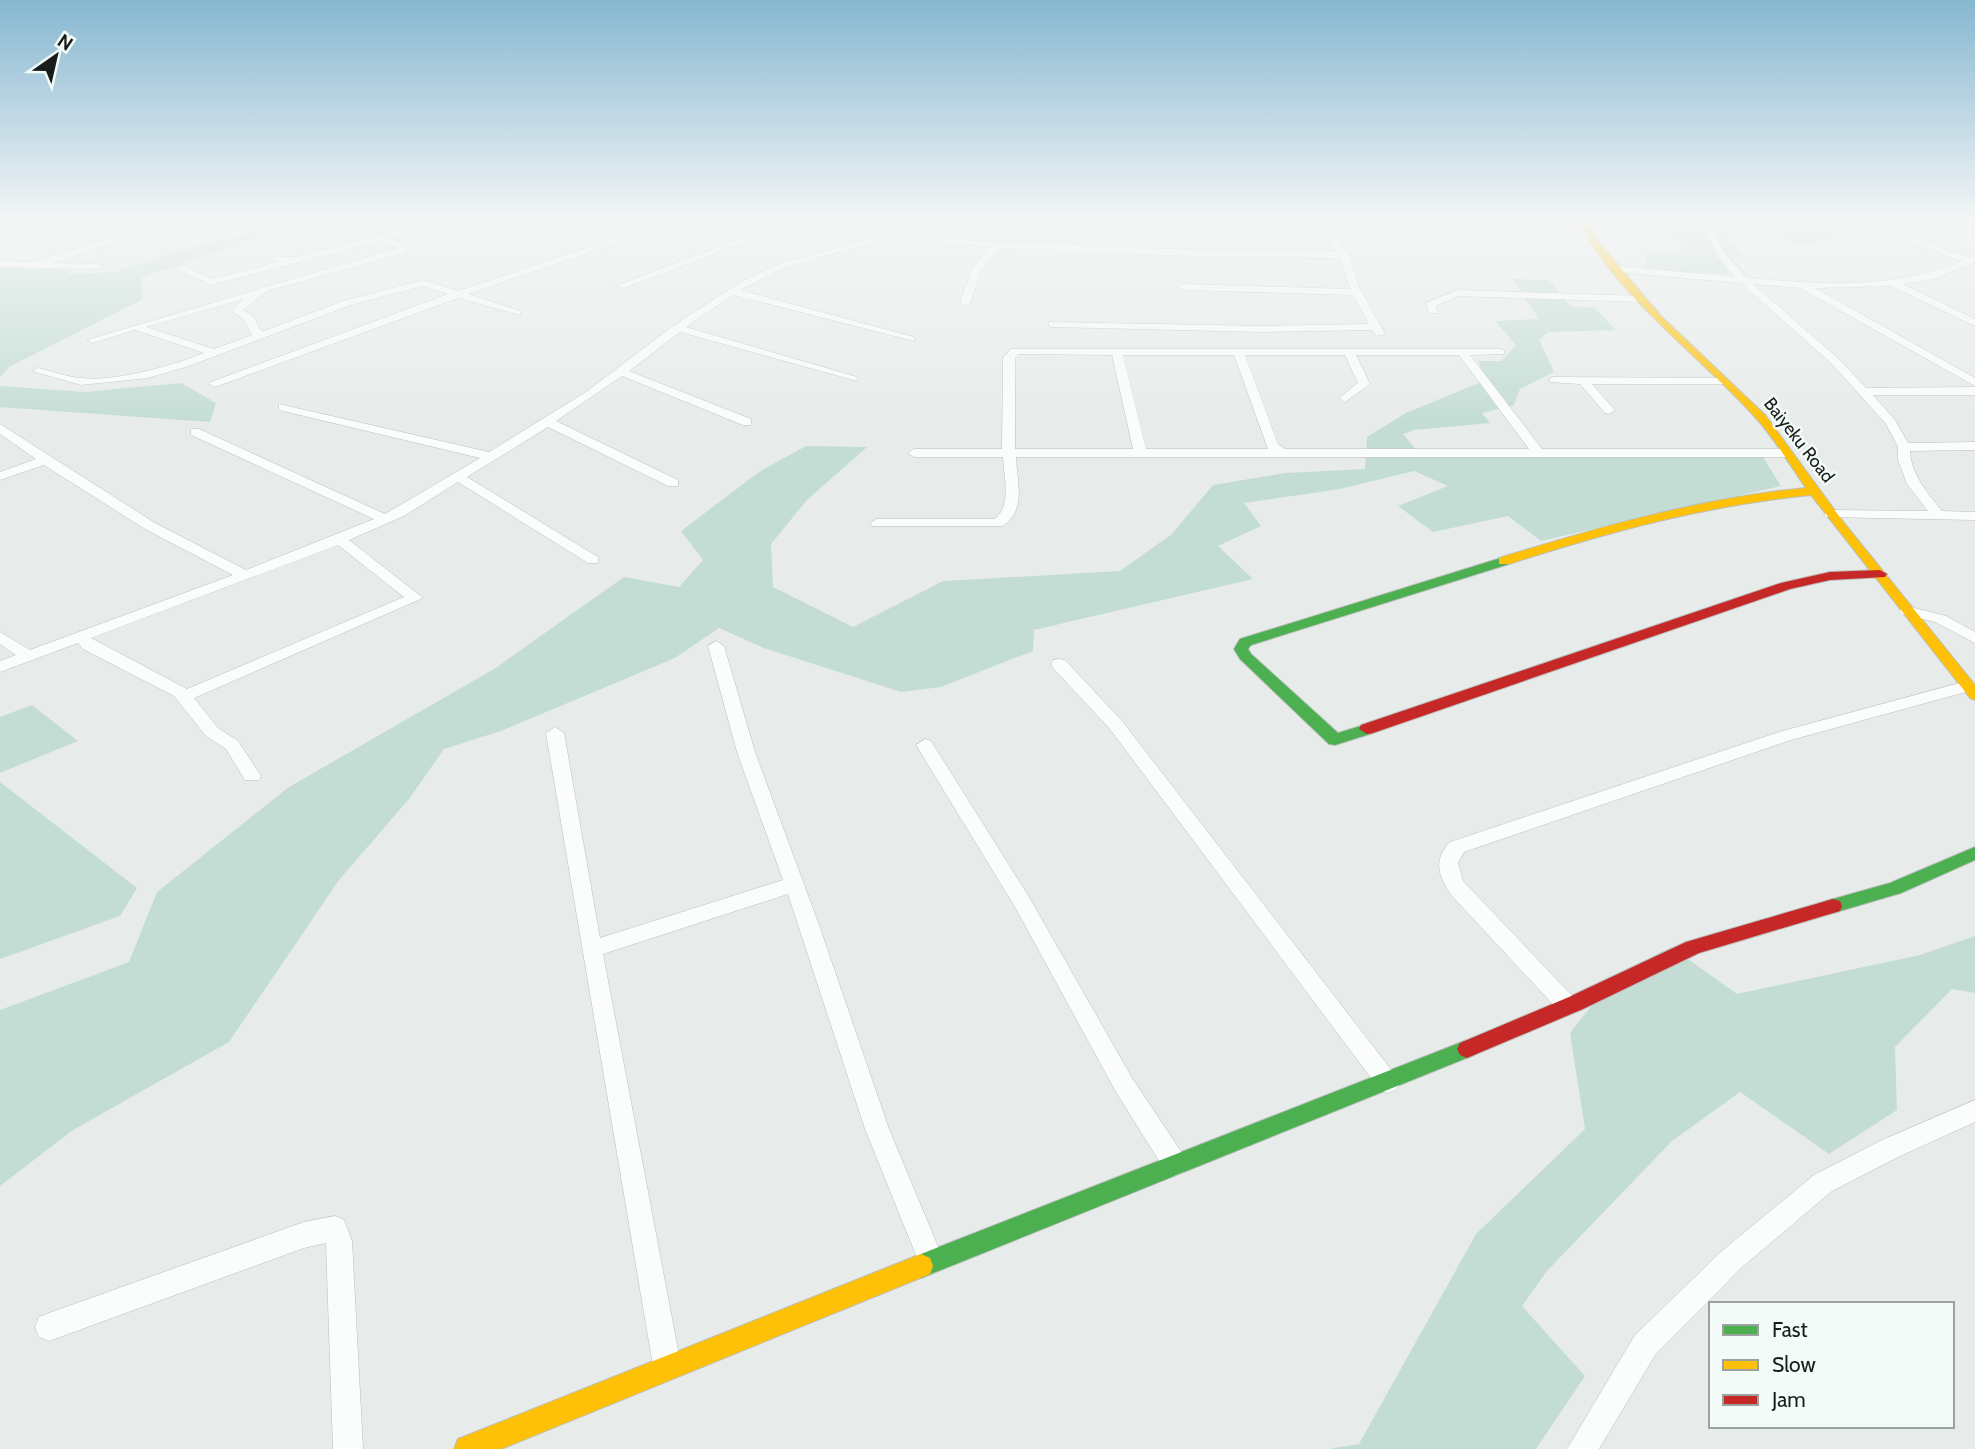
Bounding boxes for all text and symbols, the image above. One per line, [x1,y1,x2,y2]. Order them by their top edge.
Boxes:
north arrow [21,21,91,91]
text: N [53,29,77,56]
street label: Baiyeku Road [1759,393,1839,487]
legend [1709,1302,1954,1428]
text: Fast [1772,1317,1808,1342]
text: Slow [1772,1352,1816,1377]
text: Jam [1771,1387,1806,1412]

